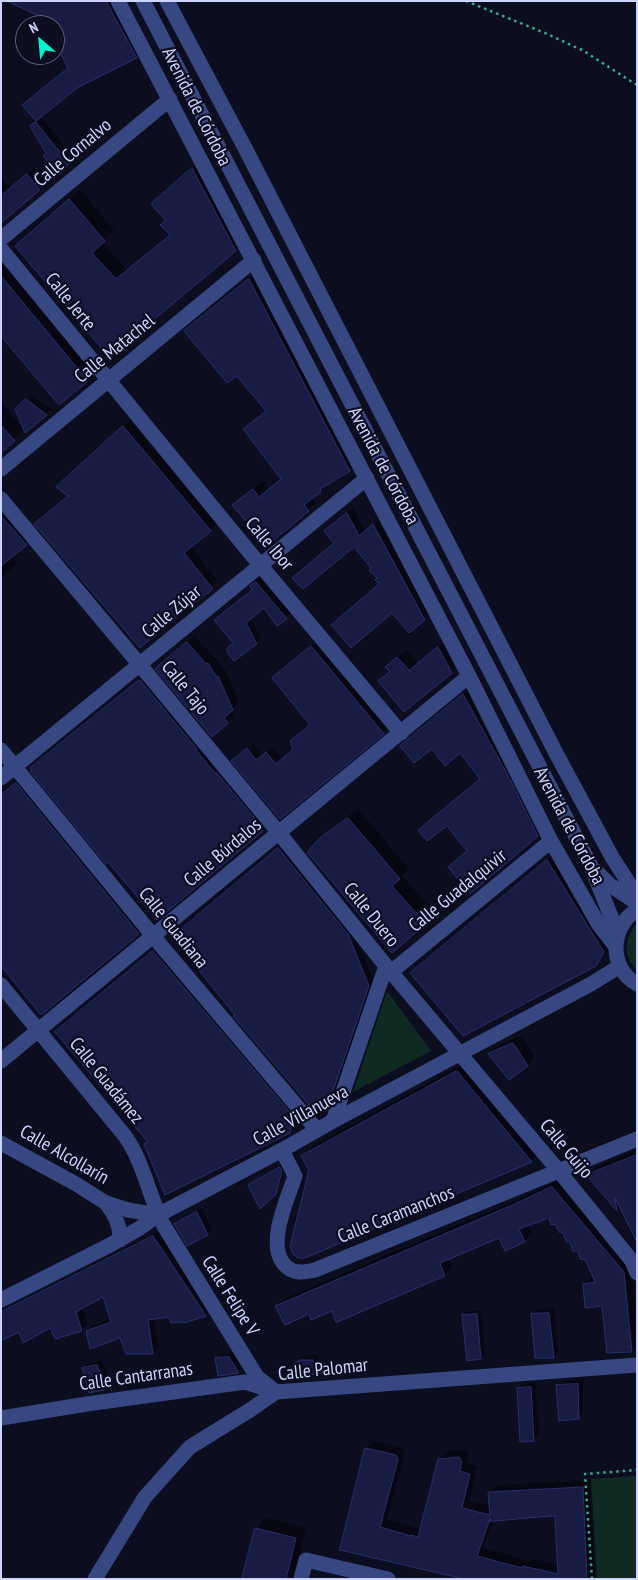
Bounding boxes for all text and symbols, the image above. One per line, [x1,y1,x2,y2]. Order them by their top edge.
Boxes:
north arrow [15,15,65,65]
text: N [26,18,41,37]
street label: Avenida de Córdoba [156,44,236,170]
street label: Calle Cornalvo [30,114,116,192]
street label: Calle Jerte [40,268,100,336]
street label: Calle Matachel [70,310,160,388]
street label: Avenida de Córdoba [342,403,424,529]
street label: Calle Ibor [240,513,298,575]
street label: Calle Zújar [138,581,206,643]
street label: Calle Tajo [156,656,214,720]
street label: Avenida de Córdoba [528,763,610,889]
street label: Calle Búrdalos [180,814,266,892]
street label: Calle Guadalquivir [404,845,512,937]
street label: Calle Duero [338,878,404,952]
street label: Calle Guadiana [133,883,213,973]
street label: Calle Guadámez [64,1033,148,1129]
street label: Calle Villanueva [249,1081,353,1151]
street label: Calle Guijo [535,1115,597,1183]
street label: Calle Alcollarín [15,1120,113,1190]
street label: Calle Caramanchos [334,1181,458,1249]
street label: Calle Felipe V [196,1252,264,1340]
street label: Calle Palomar [277,1354,369,1386]
street label: Calle Cantarranas [78,1358,194,1396]

